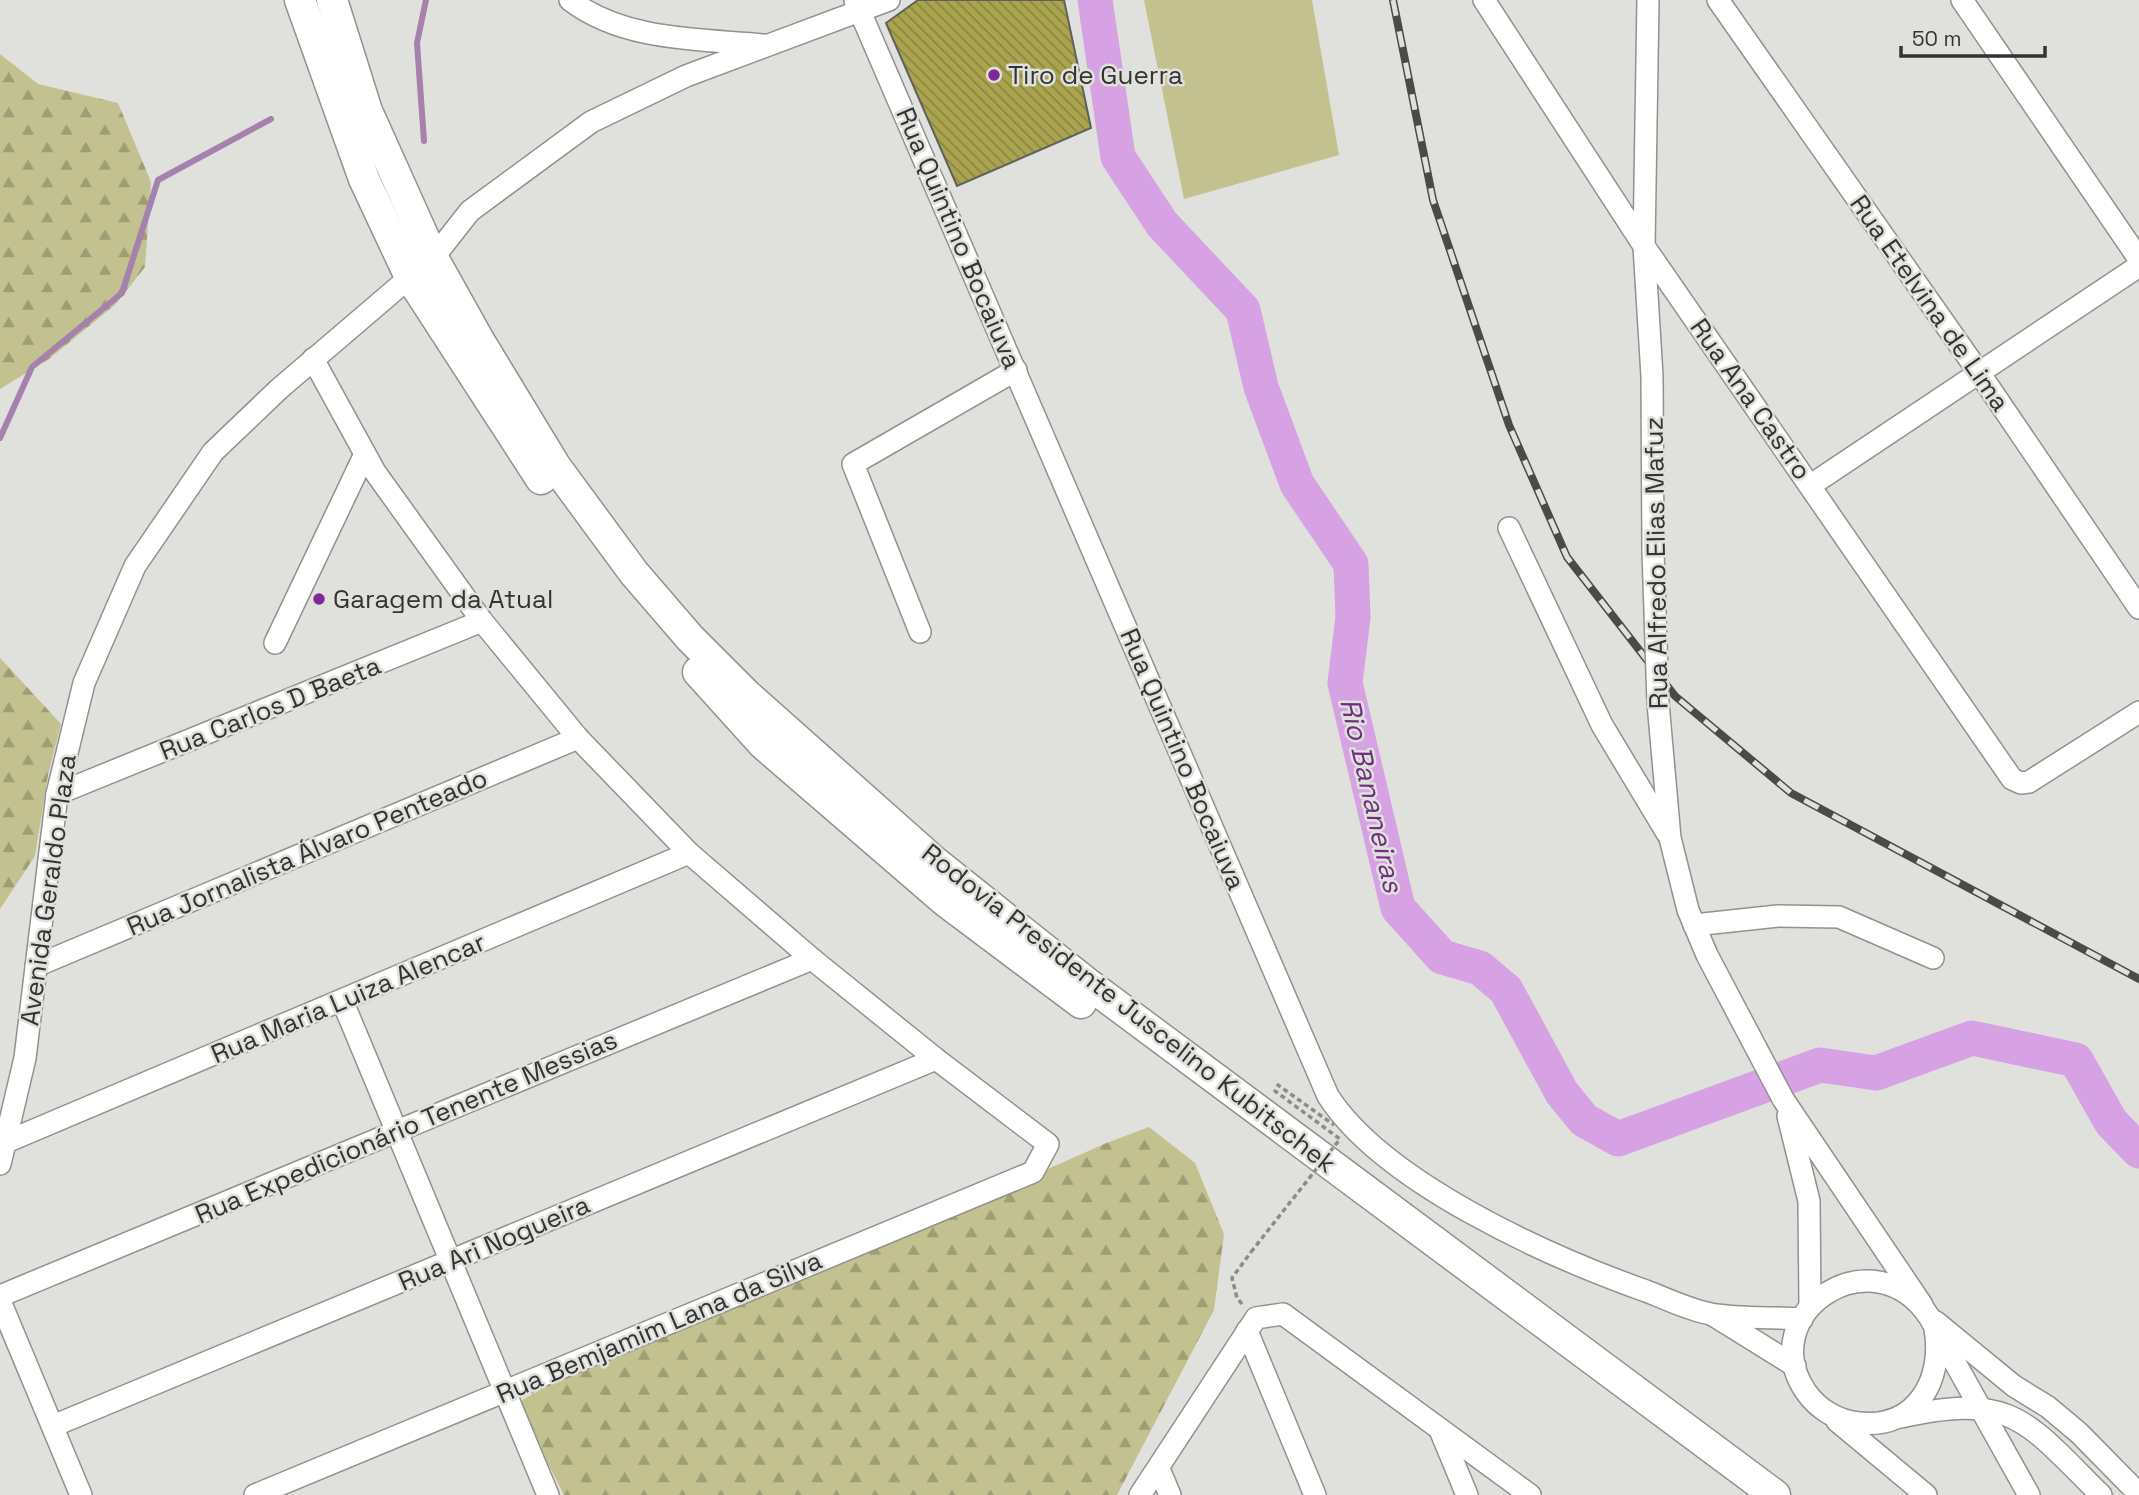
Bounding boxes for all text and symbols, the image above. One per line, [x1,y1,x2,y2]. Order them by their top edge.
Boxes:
scale bar [1901,14,2044,58]
text: 50 m [1912,25,1962,52]
place label: Tiro de Guerra [1008,58,1183,92]
marker: Tiro de Guerra [986,67,1002,83]
street label: Rua Quintino Bocaiuva [888,102,1030,374]
street label: Rua Etelvina de Lima [1843,188,2018,418]
street label: Rua Ana Castro [1683,311,1819,487]
street label: Rua Alfredo Elias Mafuz [1636,417,1676,709]
place label: Garagem da Atual [333,582,553,616]
marker: Garagem da Atual [311,591,327,607]
street label: Rua Quintino Bocaiuva [1112,623,1254,895]
street label: Rua Carlos D Baeta [154,648,386,768]
water label: Rio Bananeiras [1332,694,1412,897]
street label: Avenida Geraldo Plaza [12,752,84,1028]
street label: Rua Jornalista Álvaro Penteado [121,760,493,944]
street label: Rodovia Presidente Juscelino Kubitschek [915,836,1343,1180]
street label: Rua Maria Luiza Alencar [206,925,490,1071]
street label: Rua Expedicionário Tenente Messias [190,1022,622,1232]
street label: Rua Ari Nogueira [393,1187,595,1299]
street label: Rua Bemjamim Lana da Silva [491,1243,827,1411]

